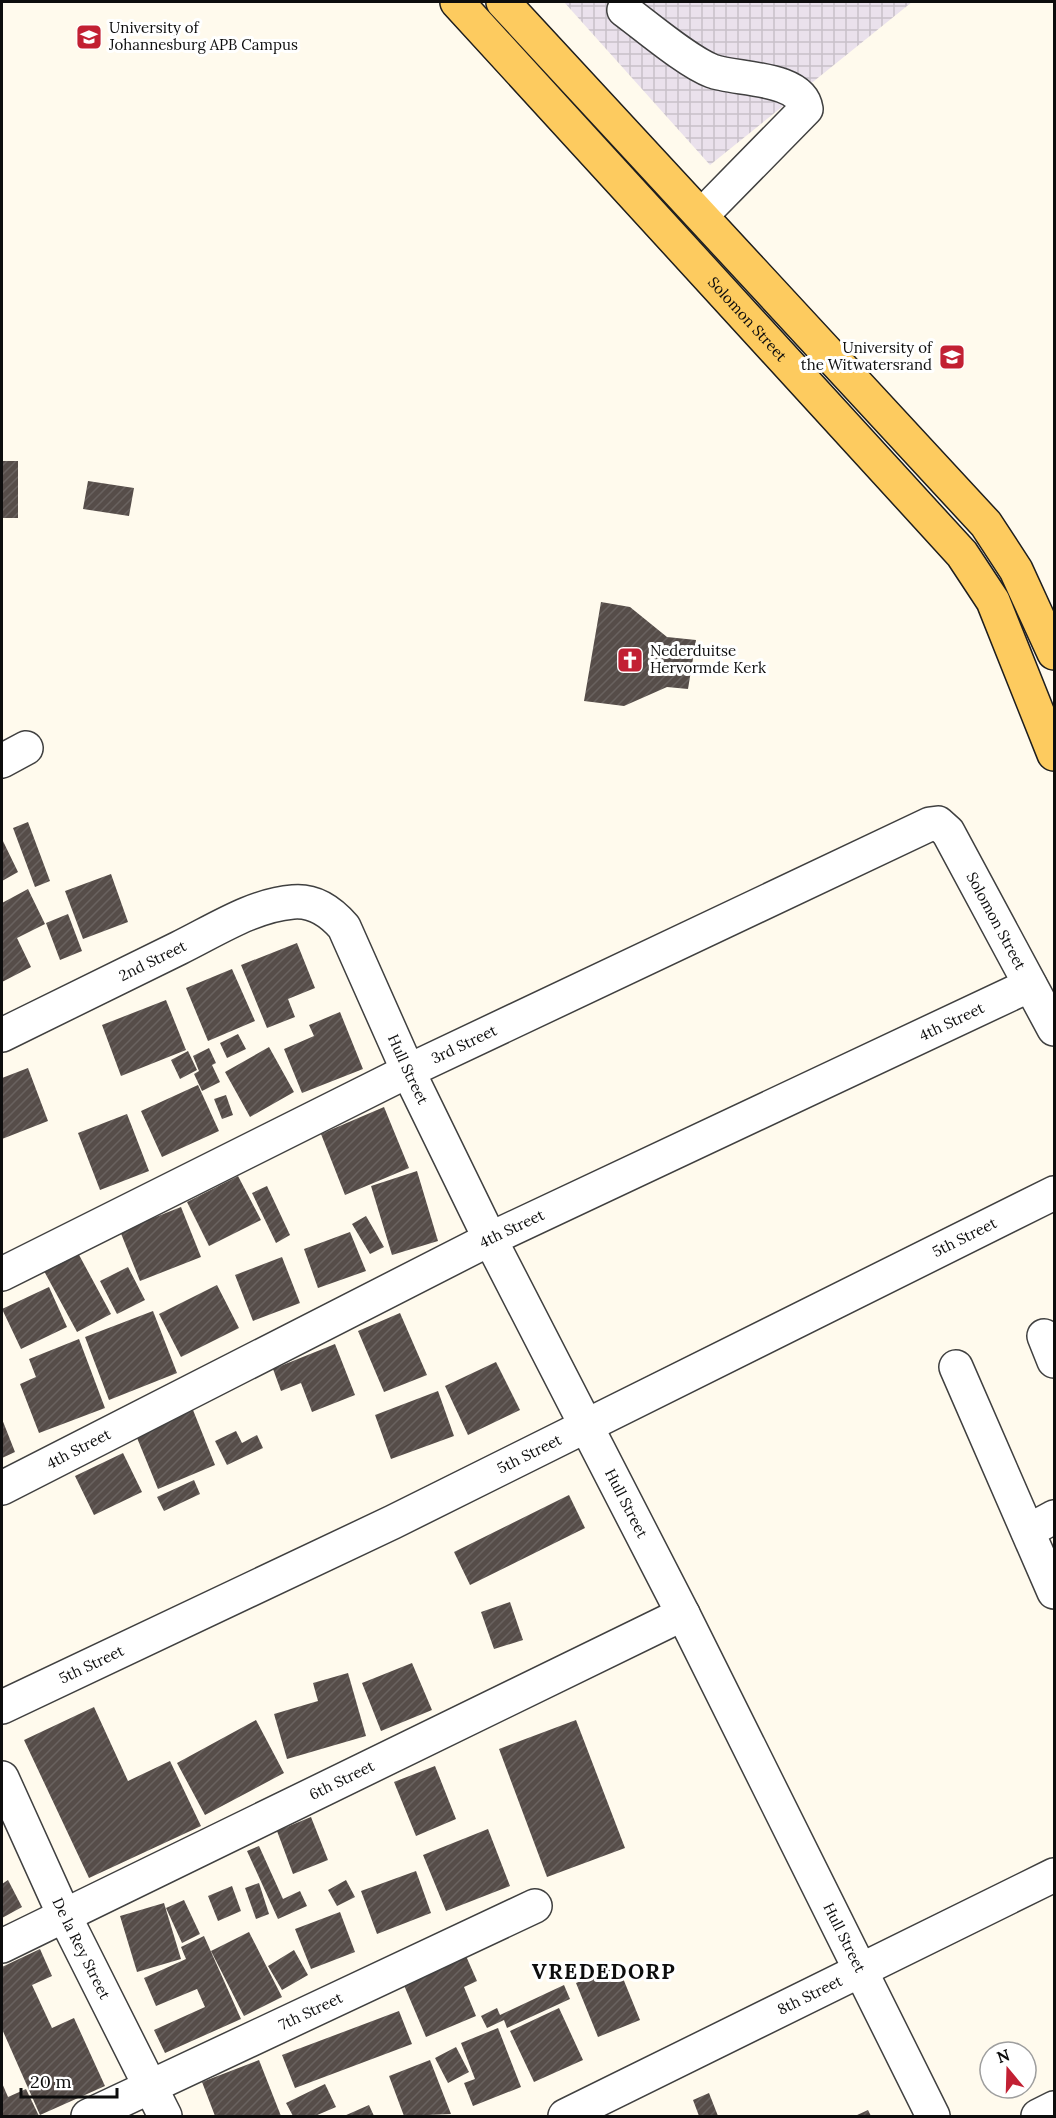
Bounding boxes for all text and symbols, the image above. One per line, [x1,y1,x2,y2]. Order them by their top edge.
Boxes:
place label: University of Johannesburg APB Campus [108,18,298,54]
school or university icon: University of Johannesburg APB Campus [74,22,104,52]
street label: Solomon Street [704,273,791,365]
place label: University of the Witwatersrand [801,338,933,374]
school or university icon: University of the Witwatersrand [937,342,967,372]
place label: Nederduitse Hervormde Kerk [650,641,766,677]
church icon: Nederduitse Hervormde Kerk [615,645,645,675]
street label: Solomon Street [962,869,1030,973]
street label: 2nd Street [116,936,189,985]
street label: 4th Street [916,998,987,1045]
street label: 3rd Street [428,1020,500,1068]
street label: Hull Street [384,1031,433,1107]
street label: 4th Street [476,1205,547,1252]
street label: 5th Street [929,1213,1000,1261]
street label: 4th Street [43,1424,114,1473]
street label: 5th Street [494,1430,565,1478]
street label: Hull Street [601,1466,652,1541]
street label: 5th Street [56,1641,127,1688]
street label: 6th Street [306,1756,377,1804]
street label: De la Rey Street [48,1895,115,2002]
street label: Hull Street [819,1900,870,1976]
district label: VREDEDORP [532,1958,676,1985]
street label: 8th Street [774,1971,845,2019]
street label: 7th Street [276,1988,346,2034]
north arrow [978,2040,1038,2100]
text: N [994,2044,1012,2067]
scale bar [21,2061,117,2099]
text: 20 m [30,2070,72,2093]

